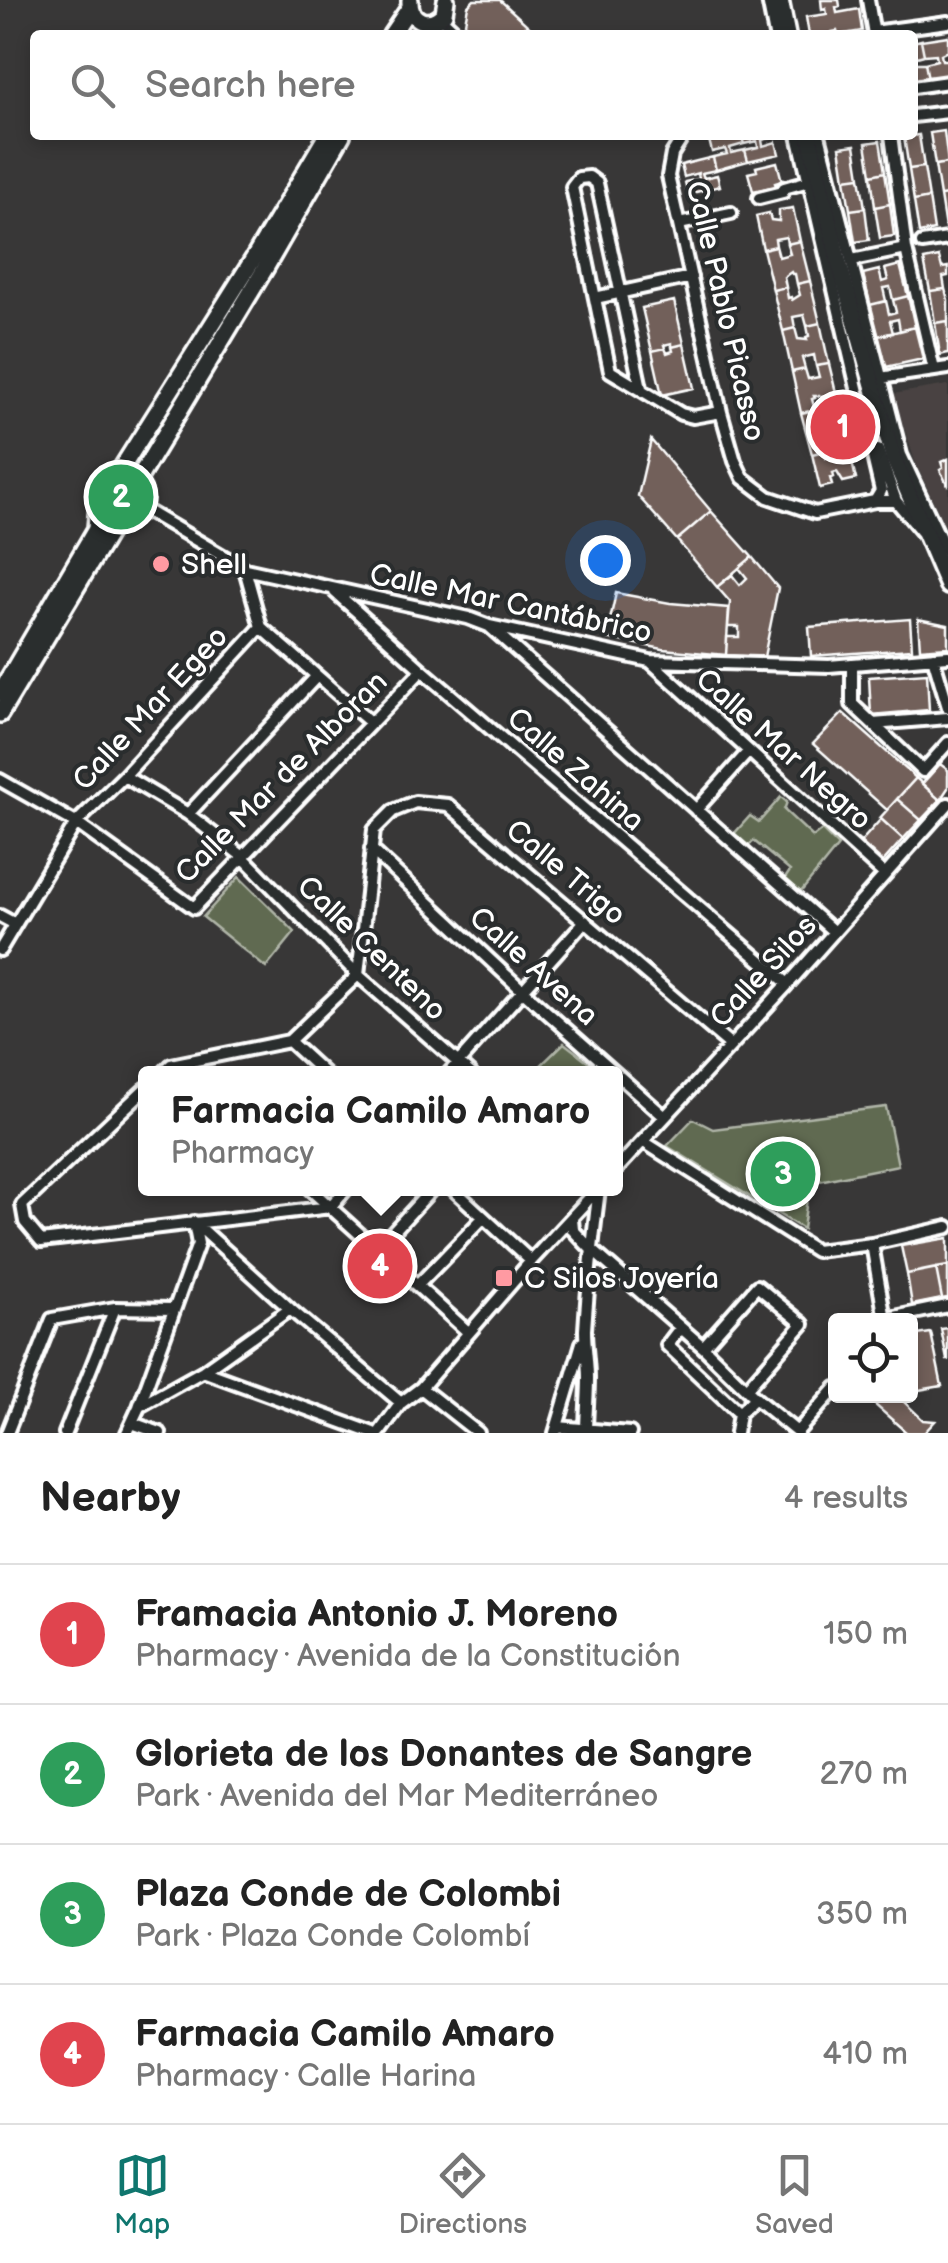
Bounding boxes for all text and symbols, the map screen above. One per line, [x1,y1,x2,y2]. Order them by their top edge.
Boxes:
search box [30,30,918,140]
icon: search [65,58,120,113]
text: Search here [145,63,356,108]
street label: Calle Pablo Picasso [678,178,772,445]
pin: 1 [810,390,876,464]
pin: 2 [88,460,154,534]
your location [580,535,631,586]
place label: Shell [181,547,247,583]
marker: Shell [150,553,172,575]
street label: Calle Mar Cantábrico [366,556,655,651]
street label: Calle Mar Egeo [66,619,236,798]
street label: Calle Mar Negro [688,661,879,838]
street label: Calle Mar de Alboran [168,664,395,891]
street label: Calle Zahina [499,700,651,839]
street label: Calle Trigo [498,812,633,933]
street label: Calle Centeno [289,869,453,1029]
street label: Calle Avena [462,900,605,1034]
street label: Calle Silos [703,908,825,1035]
popup [138,1066,623,1196]
text: Farmacia Camilo Amaro [171,1089,590,1134]
text: Pharmacy [171,1134,314,1173]
pin: 3 [750,1136,816,1212]
pin: 4 [348,1228,412,1304]
place label: C Silos Joyería [524,1261,719,1297]
marker: C Silos Joyería [493,1267,515,1289]
map controls [828,1313,918,1403]
button: locate [828,1313,918,1403]
text: Nearby [40,1473,180,1524]
text: 4 results [784,1479,908,1518]
text: Framacia Antonio J. Moreno [135,1592,618,1637]
text: 1 [66,1615,79,1654]
text: 150 m [823,1615,908,1654]
text: Pharmacy · Avenida de la Constitución [135,1637,680,1676]
text: Glorieta de los Donantes de Sangre [135,1732,752,1777]
text: 2 [63,1755,82,1794]
text: 270 m [819,1755,908,1794]
text: Park · Avenida del Mar Mediterráneo [135,1777,658,1816]
text: Plaza Conde de Colombi [135,1872,561,1917]
text: 3 [63,1895,82,1934]
text: 350 m [816,1895,908,1934]
text: Park · Plaza Conde Colombí [135,1917,530,1956]
text: Farmacia Camilo Amaro [135,2012,555,2057]
text: 4 [63,2035,82,2074]
text: 410 m [822,2035,908,2074]
text: Pharmacy · Calle Harina [135,2057,476,2096]
tab: Map [114,2148,170,2241]
tab: Directions [398,2148,527,2241]
tab: Saved [755,2148,834,2241]

